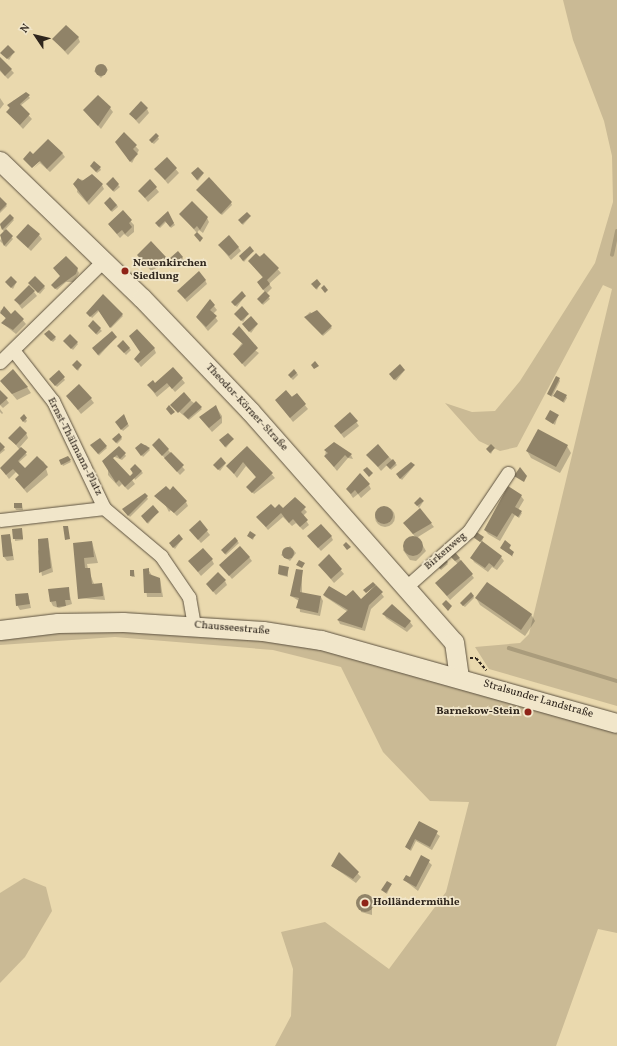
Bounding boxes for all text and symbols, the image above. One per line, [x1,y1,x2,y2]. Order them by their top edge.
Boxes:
north arrow [16,16,56,56]
text: N [17,21,34,36]
place label: Neuenkirchen Siedlung [133,258,207,284]
marker: Neuenkirchen Siedlung [120,266,130,276]
street label: Theodor-Körner-Straße [202,361,290,455]
street label: Ernst-Thälmann-Platz [44,396,104,498]
street label: Birkenweg [422,530,470,574]
street label: Chausseestraße [194,619,270,639]
street label: Stralsunder Landstraße [481,678,595,722]
place label: Barnekow-Stein [436,705,520,719]
marker: Barnekow-Stein [523,707,533,717]
place label: Holländermühle [373,896,460,910]
marker: Holländermühle [360,898,370,908]

